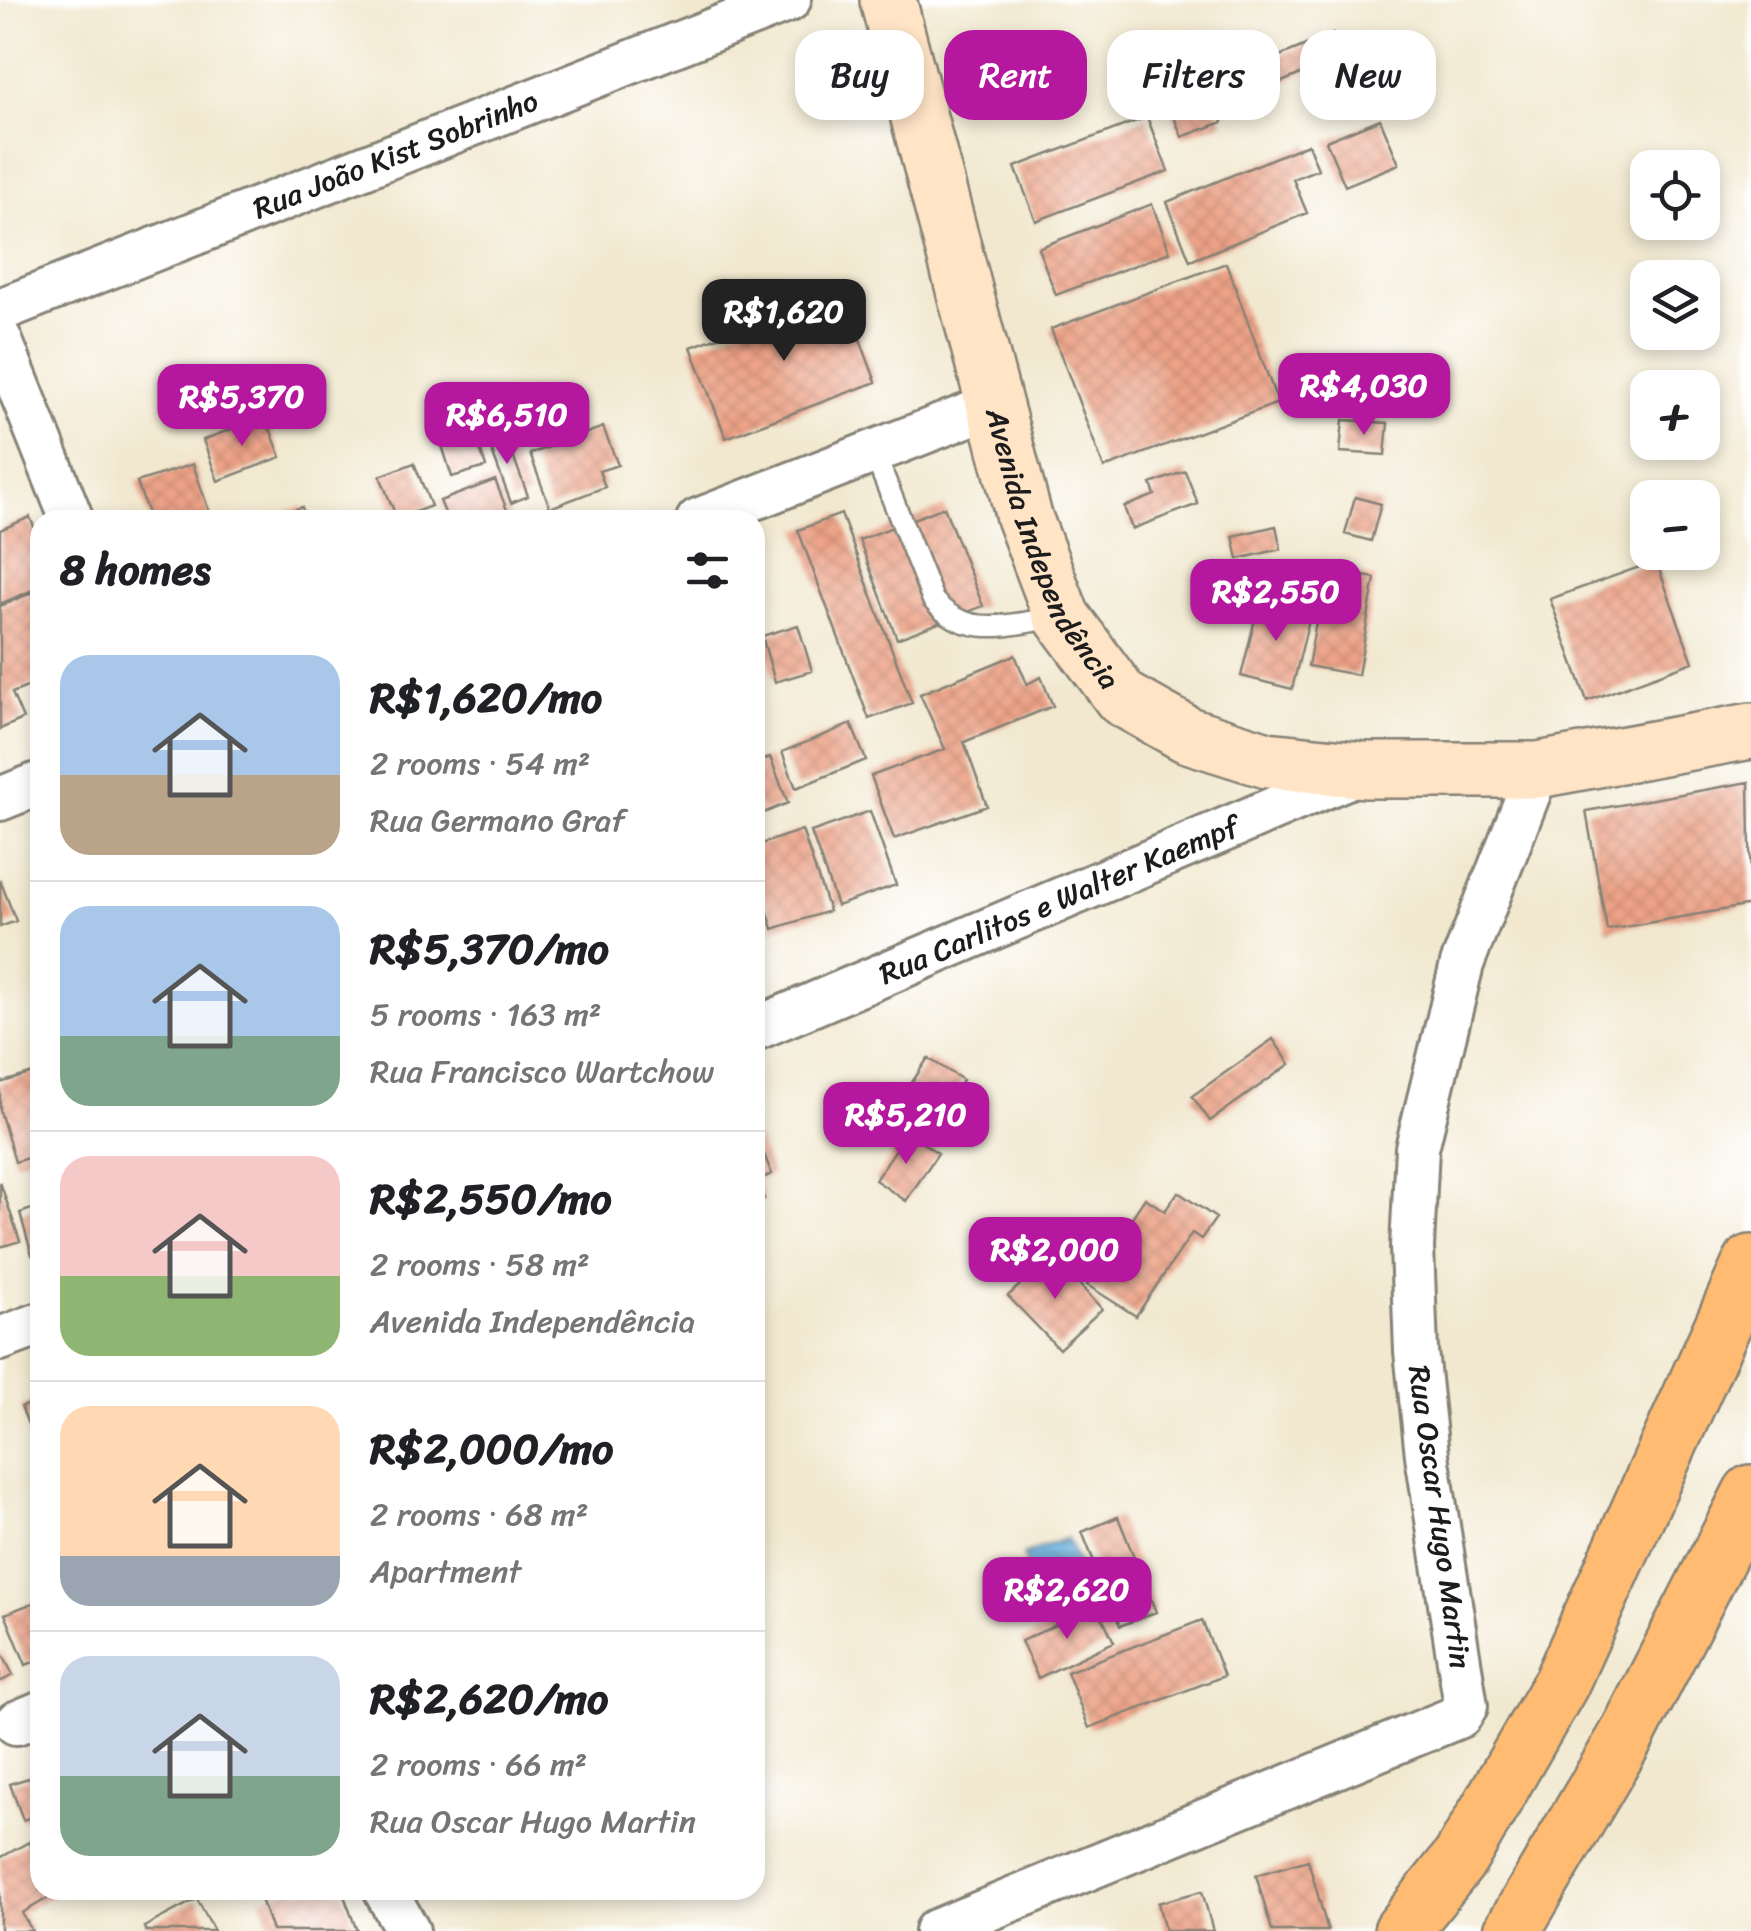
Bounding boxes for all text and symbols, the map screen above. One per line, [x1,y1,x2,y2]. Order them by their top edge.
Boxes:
chip: Buy [795,30,924,120]
chip: Rent [944,30,1087,120]
chip: Filters [1107,30,1280,120]
chip: New [1300,30,1436,120]
street label: Rua João Kist Sobrinho [245,74,546,235]
map controls [1630,150,1720,570]
button: locate [1630,150,1720,240]
button: layers [1630,260,1720,350]
pin: R$1,620 [692,279,876,364]
text: R$1,620 [724,283,844,340]
pin: R$4,030 [1272,353,1456,438]
text: R$4,030 [1300,357,1428,414]
pin: R$5,370 [150,364,334,449]
text: R$5,370 [179,368,305,425]
button: + [1630,370,1720,460]
pin: R$6,510 [415,382,599,467]
text: R$6,510 [446,386,568,443]
street label: Avenida Independência [969,401,1135,702]
button: − [1630,480,1720,570]
text: 8 homes [60,533,211,607]
icon: filters [680,543,735,598]
pin: R$2,550 [1184,559,1368,644]
text: R$2,550 [1212,563,1340,620]
text: R$1,620/mo [370,661,602,735]
icon: home [140,695,260,815]
text: 2 rooms · 54 m² [370,735,590,792]
text: Rua Germano Graf [370,792,625,849]
street label: Rua Carlitos e Walter Kaempf [870,798,1251,1000]
text: R$5,370/mo [370,912,609,986]
icon: home [140,946,260,1066]
text: 5 rooms · 163 m² [370,986,601,1043]
text: Rua Francisco Wartchow [370,1043,714,1100]
pin: R$5,210 [814,1082,998,1167]
text: R$5,210 [845,1086,967,1143]
text: R$2,550/mo [370,1162,612,1236]
icon: home [140,1196,260,1316]
pin: R$2,000 [963,1217,1147,1302]
text: R$2,000 [991,1221,1119,1278]
text: 2 rooms · 58 m² [370,1236,590,1293]
text: Avenida Independência [370,1293,695,1350]
street label: Rua Oscar Hugo Martin [1392,1362,1488,1672]
text: R$2,000/mo [370,1412,613,1486]
icon: home [140,1446,260,1566]
text: 2 rooms · 68 m² [370,1486,588,1543]
text: Apartment [370,1543,521,1600]
pin: R$2,620 [975,1557,1159,1642]
text: R$2,620 [1005,1561,1129,1618]
text: R$2,620/mo [370,1662,608,1736]
icon: home [140,1696,260,1816]
text: 2 rooms · 66 m² [370,1736,587,1793]
text: Rua Oscar Hugo Martin [370,1793,696,1850]

